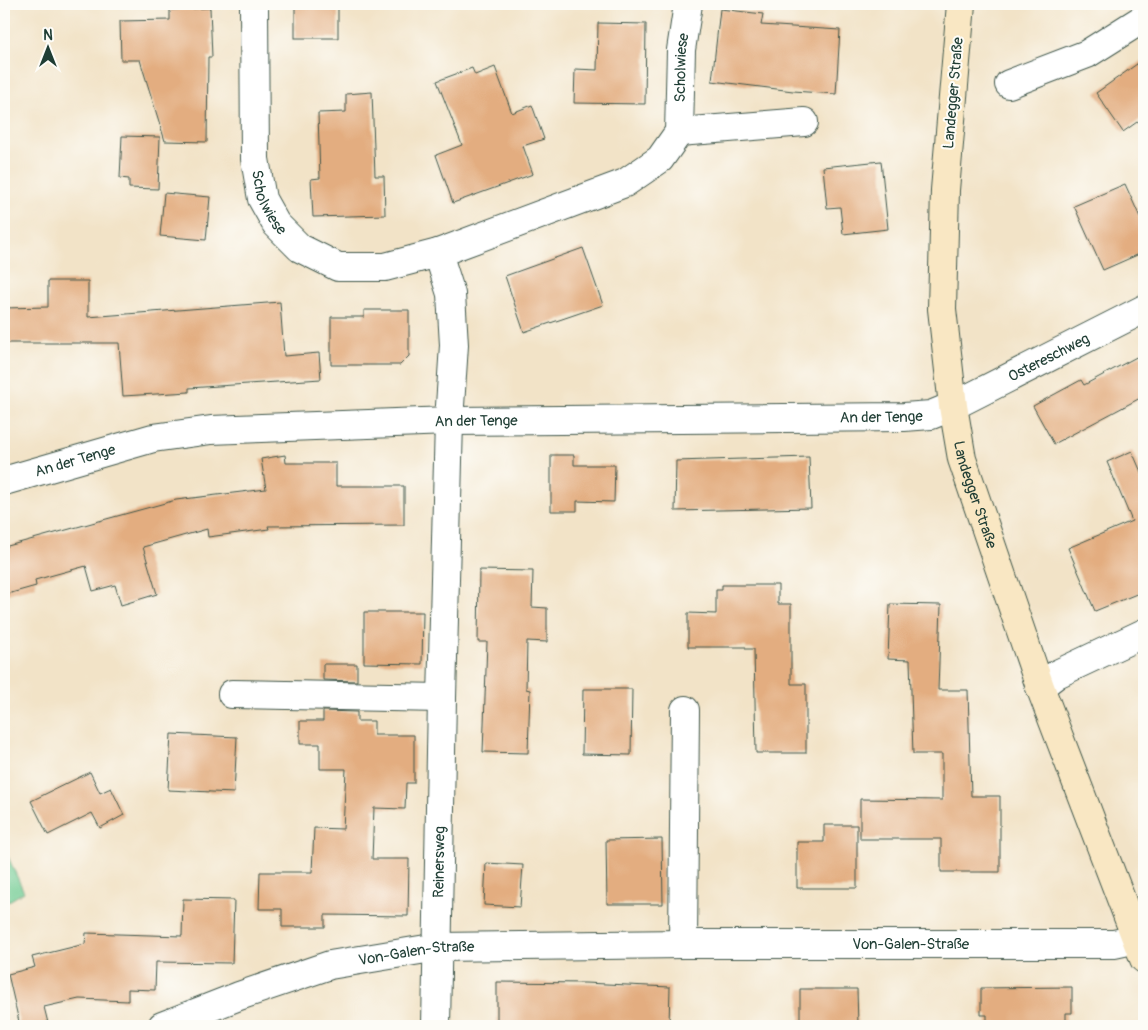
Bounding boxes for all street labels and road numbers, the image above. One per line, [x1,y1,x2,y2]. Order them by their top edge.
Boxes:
street label: Scholwiese [671,31,694,103]
street label: Landegger Straße [939,36,968,150]
street label: Scholwiese [247,169,291,240]
street label: Ostereschweg [1005,329,1093,386]
street label: An der Tenge [840,407,924,428]
street label: An der Tenge [434,411,518,432]
street label: An der Tenge [33,440,118,482]
street label: Landegger Straße [949,440,1001,552]
street label: Reinersweg [429,826,450,898]
street label: Von-Galen-Straße [852,935,970,954]
street label: Von-Galen-Straße [357,938,475,970]

